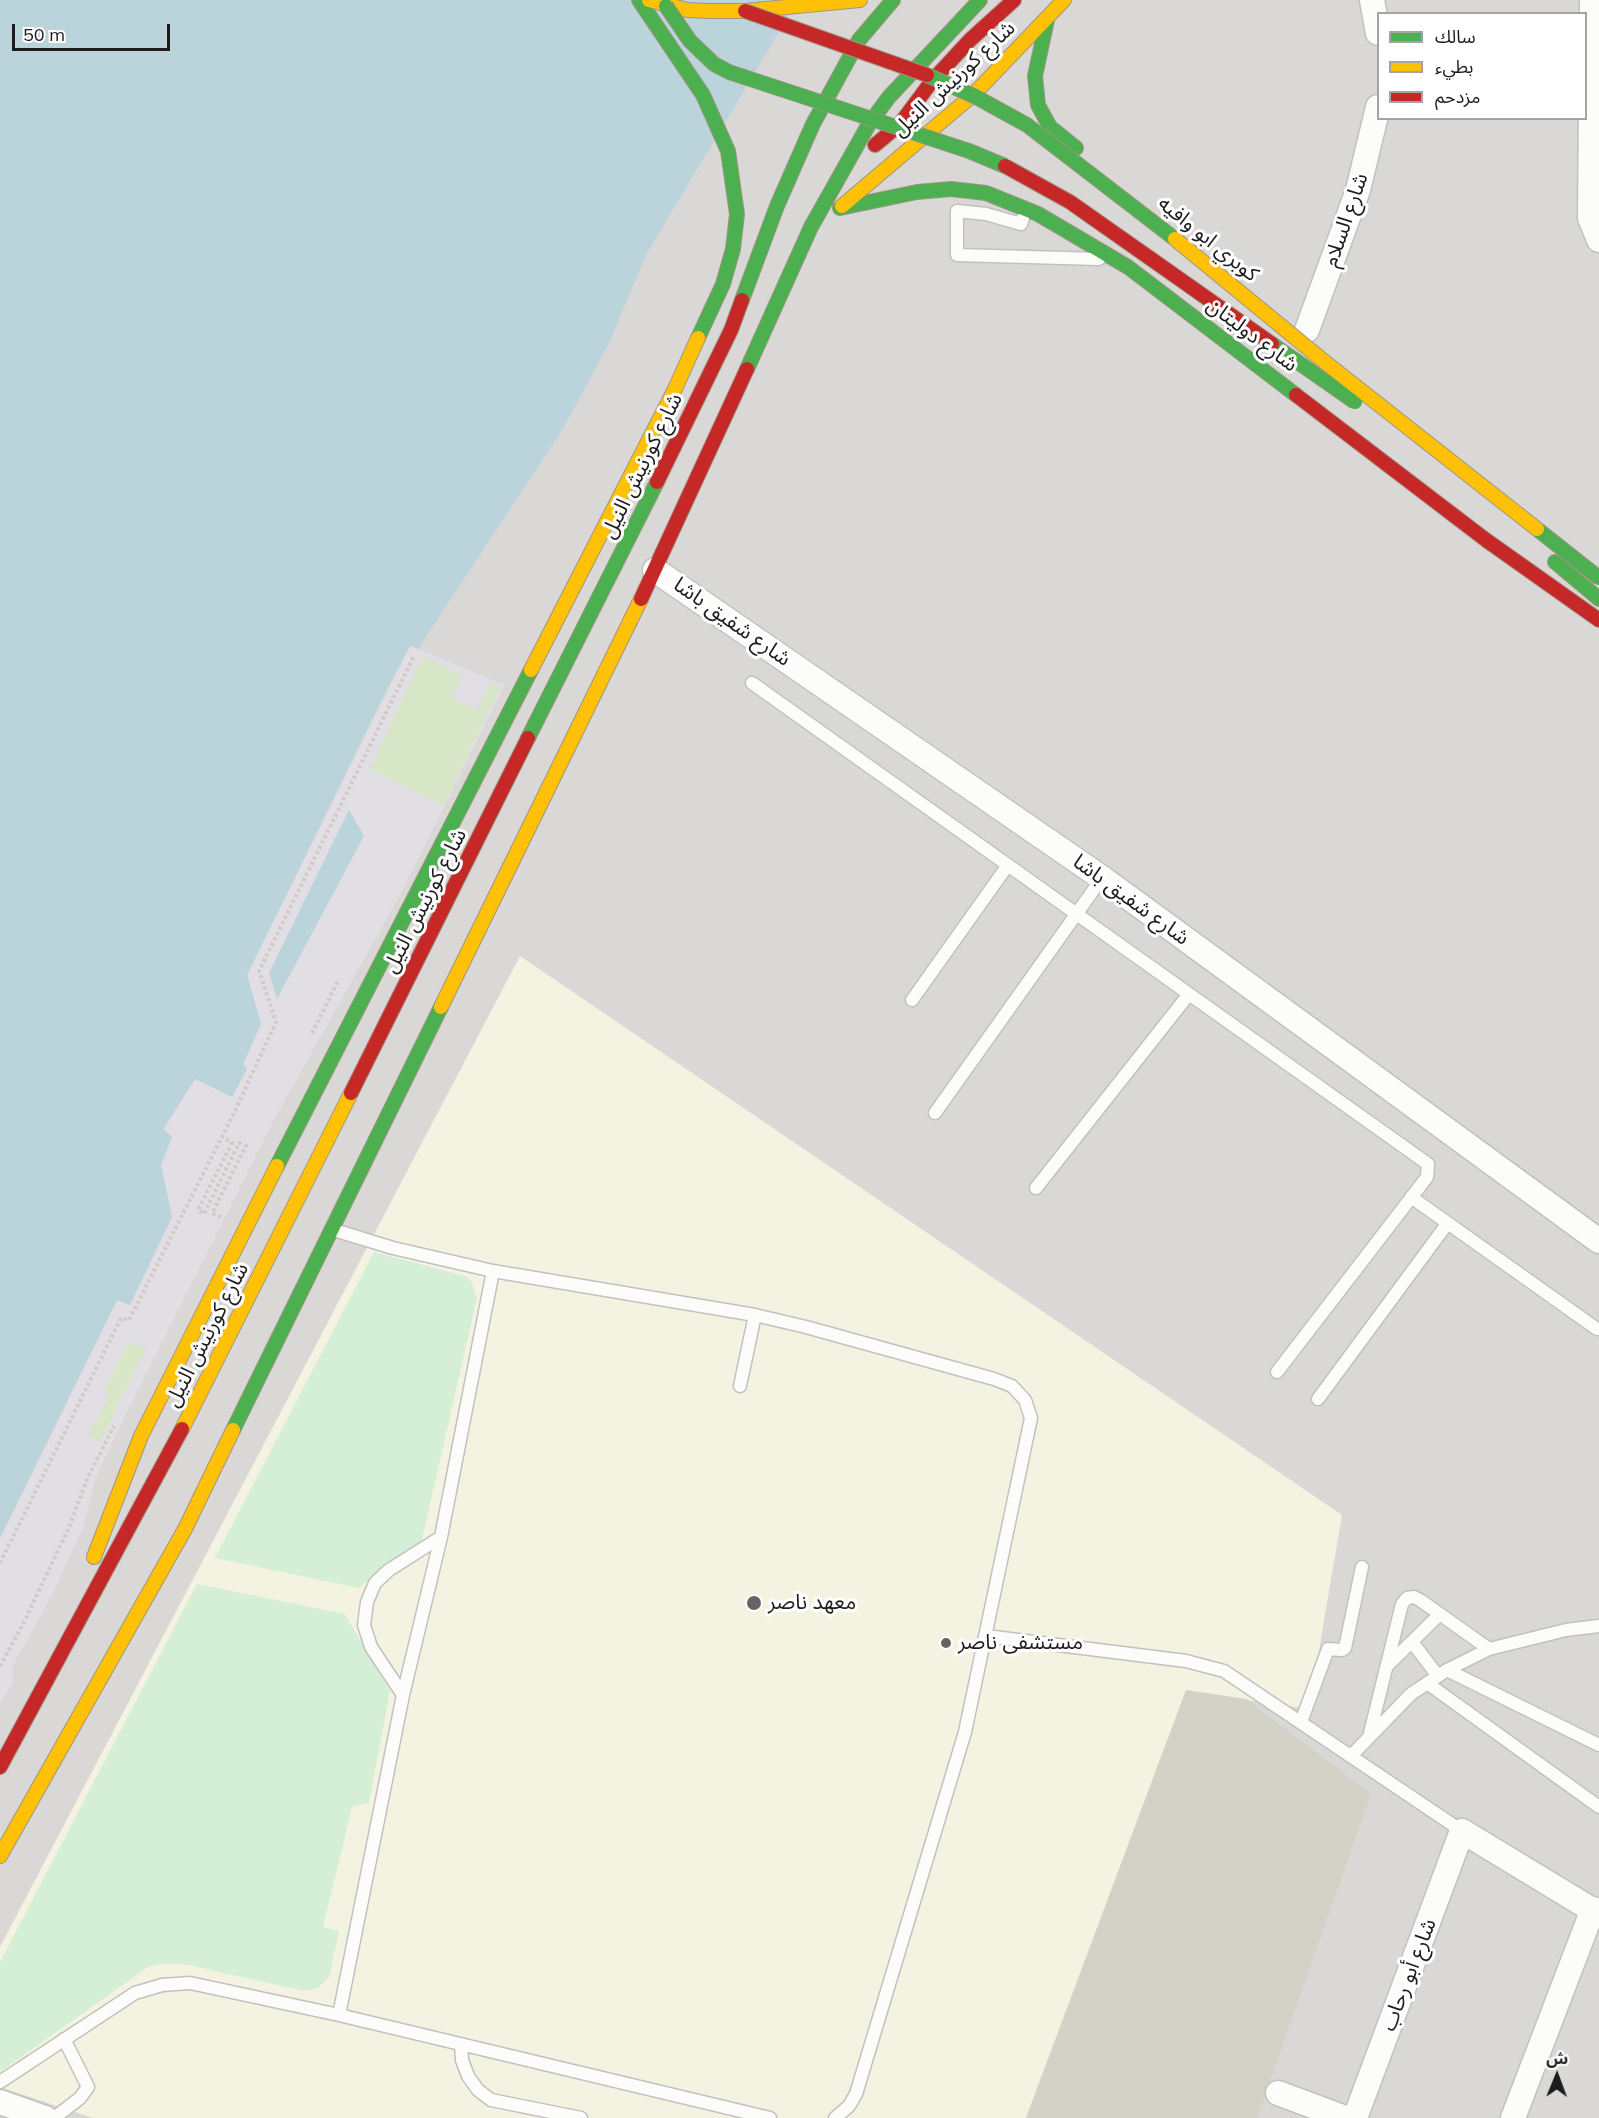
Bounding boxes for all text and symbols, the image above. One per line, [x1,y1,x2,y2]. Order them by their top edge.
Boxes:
scale bar [15,12,172,50]
legend [1377,12,1587,120]
street label: شارع كورنيش النيل [887,16,1021,142]
text: 50 m [23,23,65,46]
text: سالك [1435,25,1476,48]
text: بطيء [1435,55,1473,78]
text: مزدحم [1435,85,1480,108]
street label: شارع السلام [1318,170,1374,270]
street label: كوبري ابو وافيه [1153,191,1263,287]
street label: شارع دوليتان [1202,293,1302,377]
street label: شارع كورنيش النيل [596,389,688,543]
street label: شارع شفيق باشا [668,572,796,672]
street label: شارع كورنيش النيل [378,825,472,977]
street label: شارع شفيق باشا [1068,849,1194,951]
street label: شارع كورنيش النيل [160,1259,254,1411]
place label: معهد ناصر [768,1590,856,1616]
marker: معهد ناصر [745,1594,763,1612]
place label: مستشفى ناصر [958,1630,1083,1656]
marker: مستشفى ناصر [939,1636,953,1650]
street label: شارع أبو رحاب [1376,1915,1442,2035]
north arrow [1527,2046,1587,2106]
text: ش [1546,2048,1568,2068]

